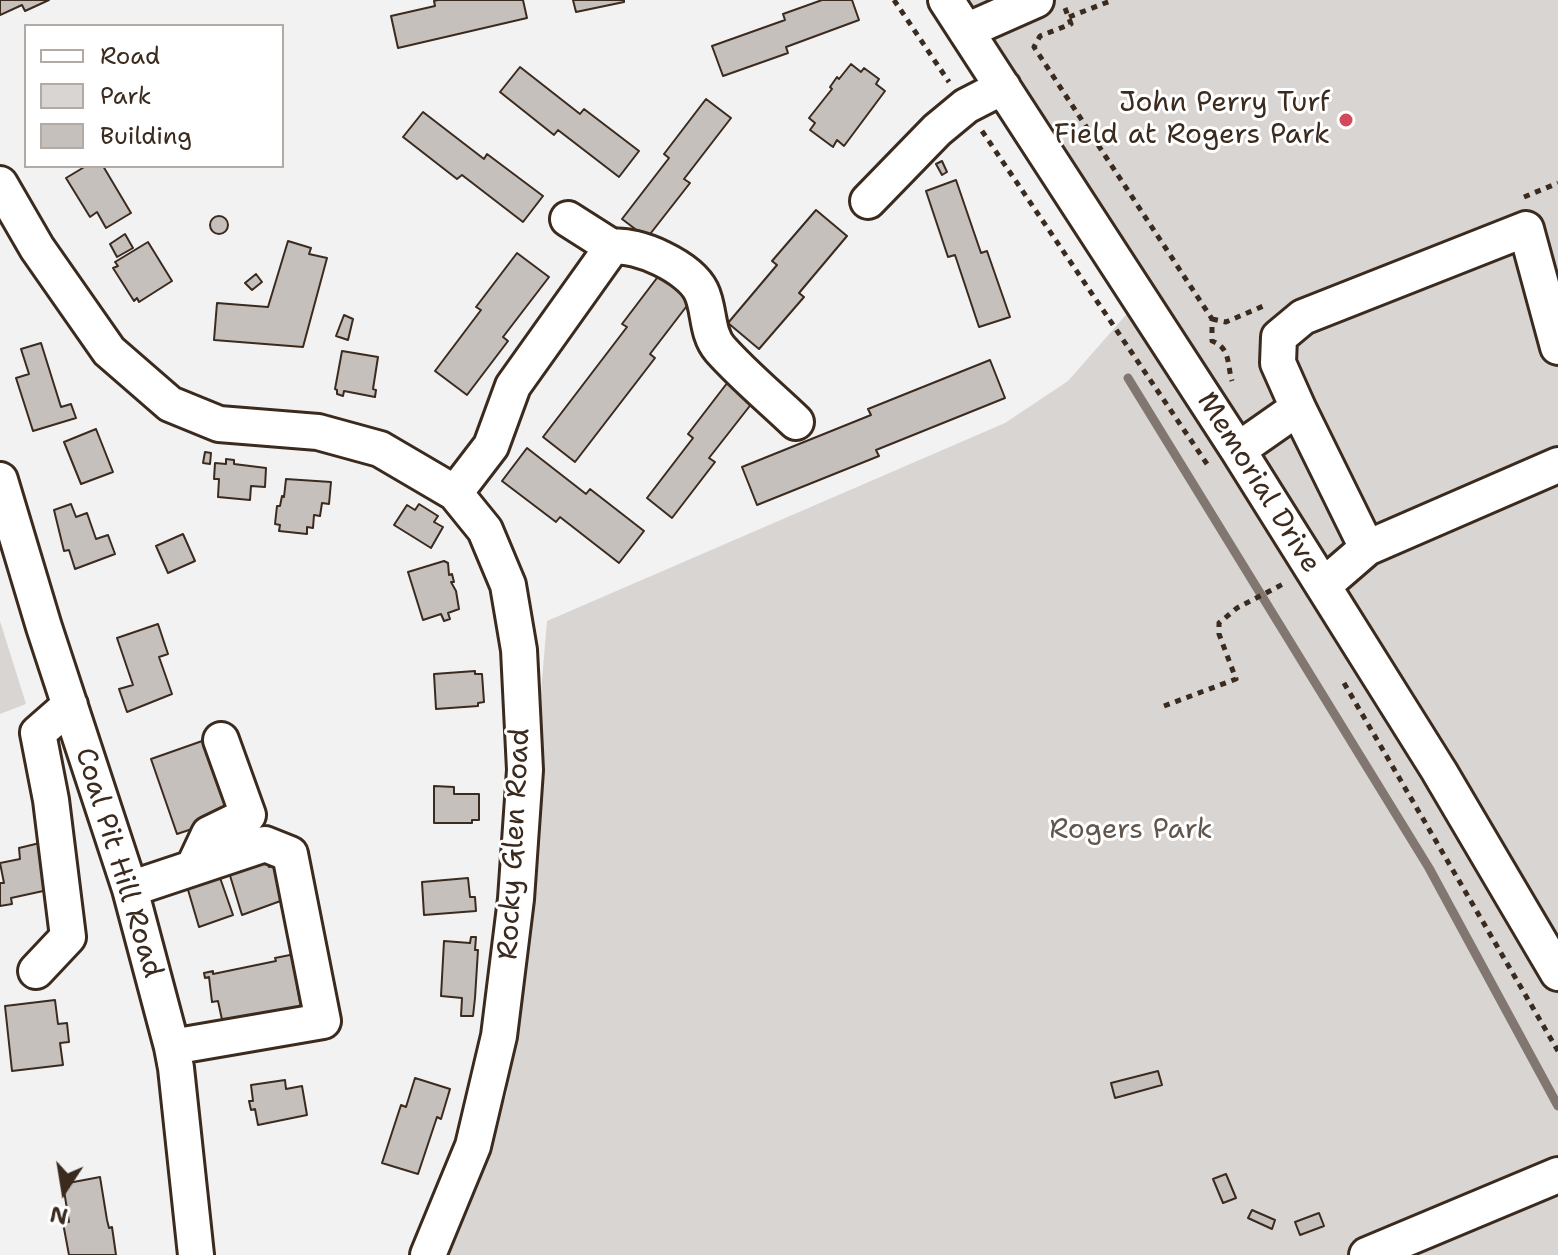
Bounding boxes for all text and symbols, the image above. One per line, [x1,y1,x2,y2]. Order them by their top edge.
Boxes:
legend [24,24,284,168]
text: Road [100,40,160,72]
text: Park [100,80,152,112]
place label: John Perry Turf Field at Rogers Park [1054,87,1330,153]
marker: John Perry Turf Field at Rogers Park [1337,111,1355,129]
text: Building [100,120,192,152]
street label: Memorial Drive [1189,386,1327,580]
street label: Rocky Glen Road [492,727,538,961]
street label: Coal Pit Hill Road [67,744,169,982]
park label: Rogers Park [1049,814,1213,848]
north arrow [24,1151,104,1231]
text: N [47,1199,70,1231]

